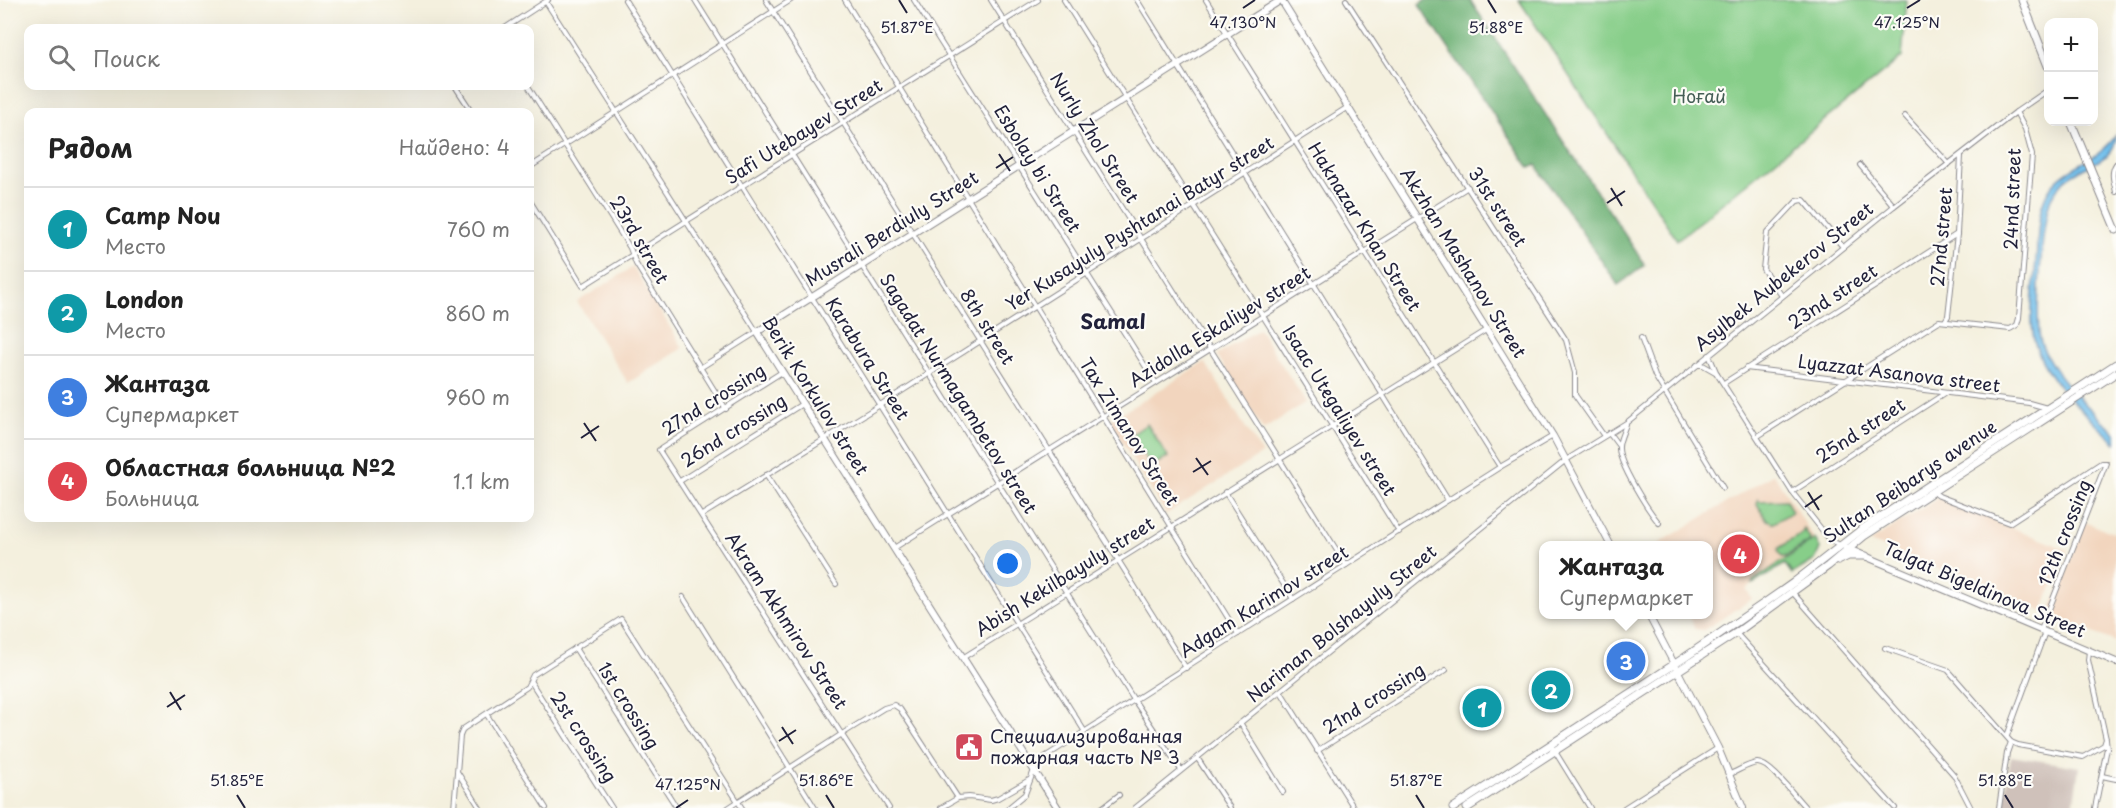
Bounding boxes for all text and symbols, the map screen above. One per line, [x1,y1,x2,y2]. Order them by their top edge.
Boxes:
text: 47.130°N [1209,10,1277,33]
text: 47.125°N [1874,10,1940,33]
text: 51.87°E [880,15,934,38]
text: 51.88°E [1469,15,1523,38]
map controls [2044,18,2098,126]
button: + [2044,18,2098,72]
search box [24,24,534,90]
icon: search [45,41,78,74]
text: Поиск [93,41,160,74]
street label: Nurly Zhol Street [1044,67,1146,208]
street label: Safi Utebayev Street [719,71,887,190]
button: − [2044,72,2098,126]
park label: Ноғай [1672,82,1726,109]
street label: Esbolay bi Street [988,99,1088,237]
text: Рядом [48,128,133,167]
street label: Yer Kusayuly Pyshtanai Batyr street [1000,129,1279,317]
text: Найдено: 4 [399,132,510,162]
street label: Haknazar Khan Street [1302,136,1428,316]
street label: 24nd street [1996,148,2027,250]
street label: 31st street [1462,161,1534,252]
street label: Akzhan Mashanov Street [1395,162,1534,363]
street label: Musrali Berdiuly Street [799,163,983,292]
street label: 27nd street [1923,186,1958,288]
street label: 23rd street [604,190,676,288]
street label: Asylbek Aubekerov Street [1688,195,1878,357]
text: Camp Nou [105,198,221,231]
text: 1 [63,214,72,244]
text: 760 m [447,214,510,244]
text: Место [105,231,166,261]
street label: 23nd street [1782,257,1882,335]
street label: Azidolla Eskaliyev street [1123,259,1315,393]
street label: Sagadat Nurmagambetov street [874,268,1045,518]
text: London [105,282,184,315]
street label: 8th street [954,283,1022,369]
street label: Karabura Street [820,291,917,425]
text: 2 [60,298,75,328]
text: 860 m [445,298,510,328]
district label: Samal [1080,306,1146,336]
street label: Berik Korkulov street [756,310,876,480]
text: Место [105,315,166,345]
street label: Isaac Utegaliyev street [1277,320,1404,501]
street label: Lyazzat Asanova street [1797,347,2002,398]
street label: Tax Zimanov Street [1074,352,1187,510]
street label: 27nd crossing [656,356,770,441]
text: Жантаза [105,366,210,399]
text: 3 [61,382,74,412]
text: 960 m [446,382,510,412]
street label: 26nd crossing [675,386,791,473]
street label: 25nd street [1810,391,1910,469]
text: Супермаркет [105,399,238,429]
street label: Sultan Beibarys avenue [1817,412,2001,549]
text: Областная больница №2 [105,450,396,483]
text: 4 [61,466,74,496]
text: 1.1 km [453,466,510,496]
street label: 12th crossing [2030,475,2097,590]
text: Больница [105,483,199,513]
street label: Abish Kekilbayuly street [969,509,1159,642]
street label: Akram Akhmirov Street [720,526,855,714]
pin: 4 [1720,532,1760,576]
street label: Talgat Bigeldinova Street [1879,534,2090,644]
street label: Adgam Karimov street [1174,538,1353,664]
street label: Nariman Bolshayuly Street [1240,538,1442,708]
popup [1539,541,1713,619]
your location [993,549,1022,578]
text: Жантаза [1559,549,1664,582]
text: Супермаркет [1559,582,1693,612]
pin: 3 [1606,638,1646,684]
street label: 1st crossing [592,656,667,754]
street label: 21nd crossing [1317,656,1430,740]
pin: 2 [1532,668,1570,712]
street label: 2st crossing [545,685,624,787]
pin: 1 [1462,686,1502,730]
place label: Специализированная пожарная часть № 3 [990,722,1183,770]
public building icon: Специализированная пожарная часть № 3 [953,731,985,763]
text: 51.85°E [210,768,264,791]
text: 51.86°E [798,768,854,791]
text: 51.87°E [1389,768,1443,791]
text: 51.88°E [1978,768,2032,791]
text: 47.125°N [655,772,721,795]

